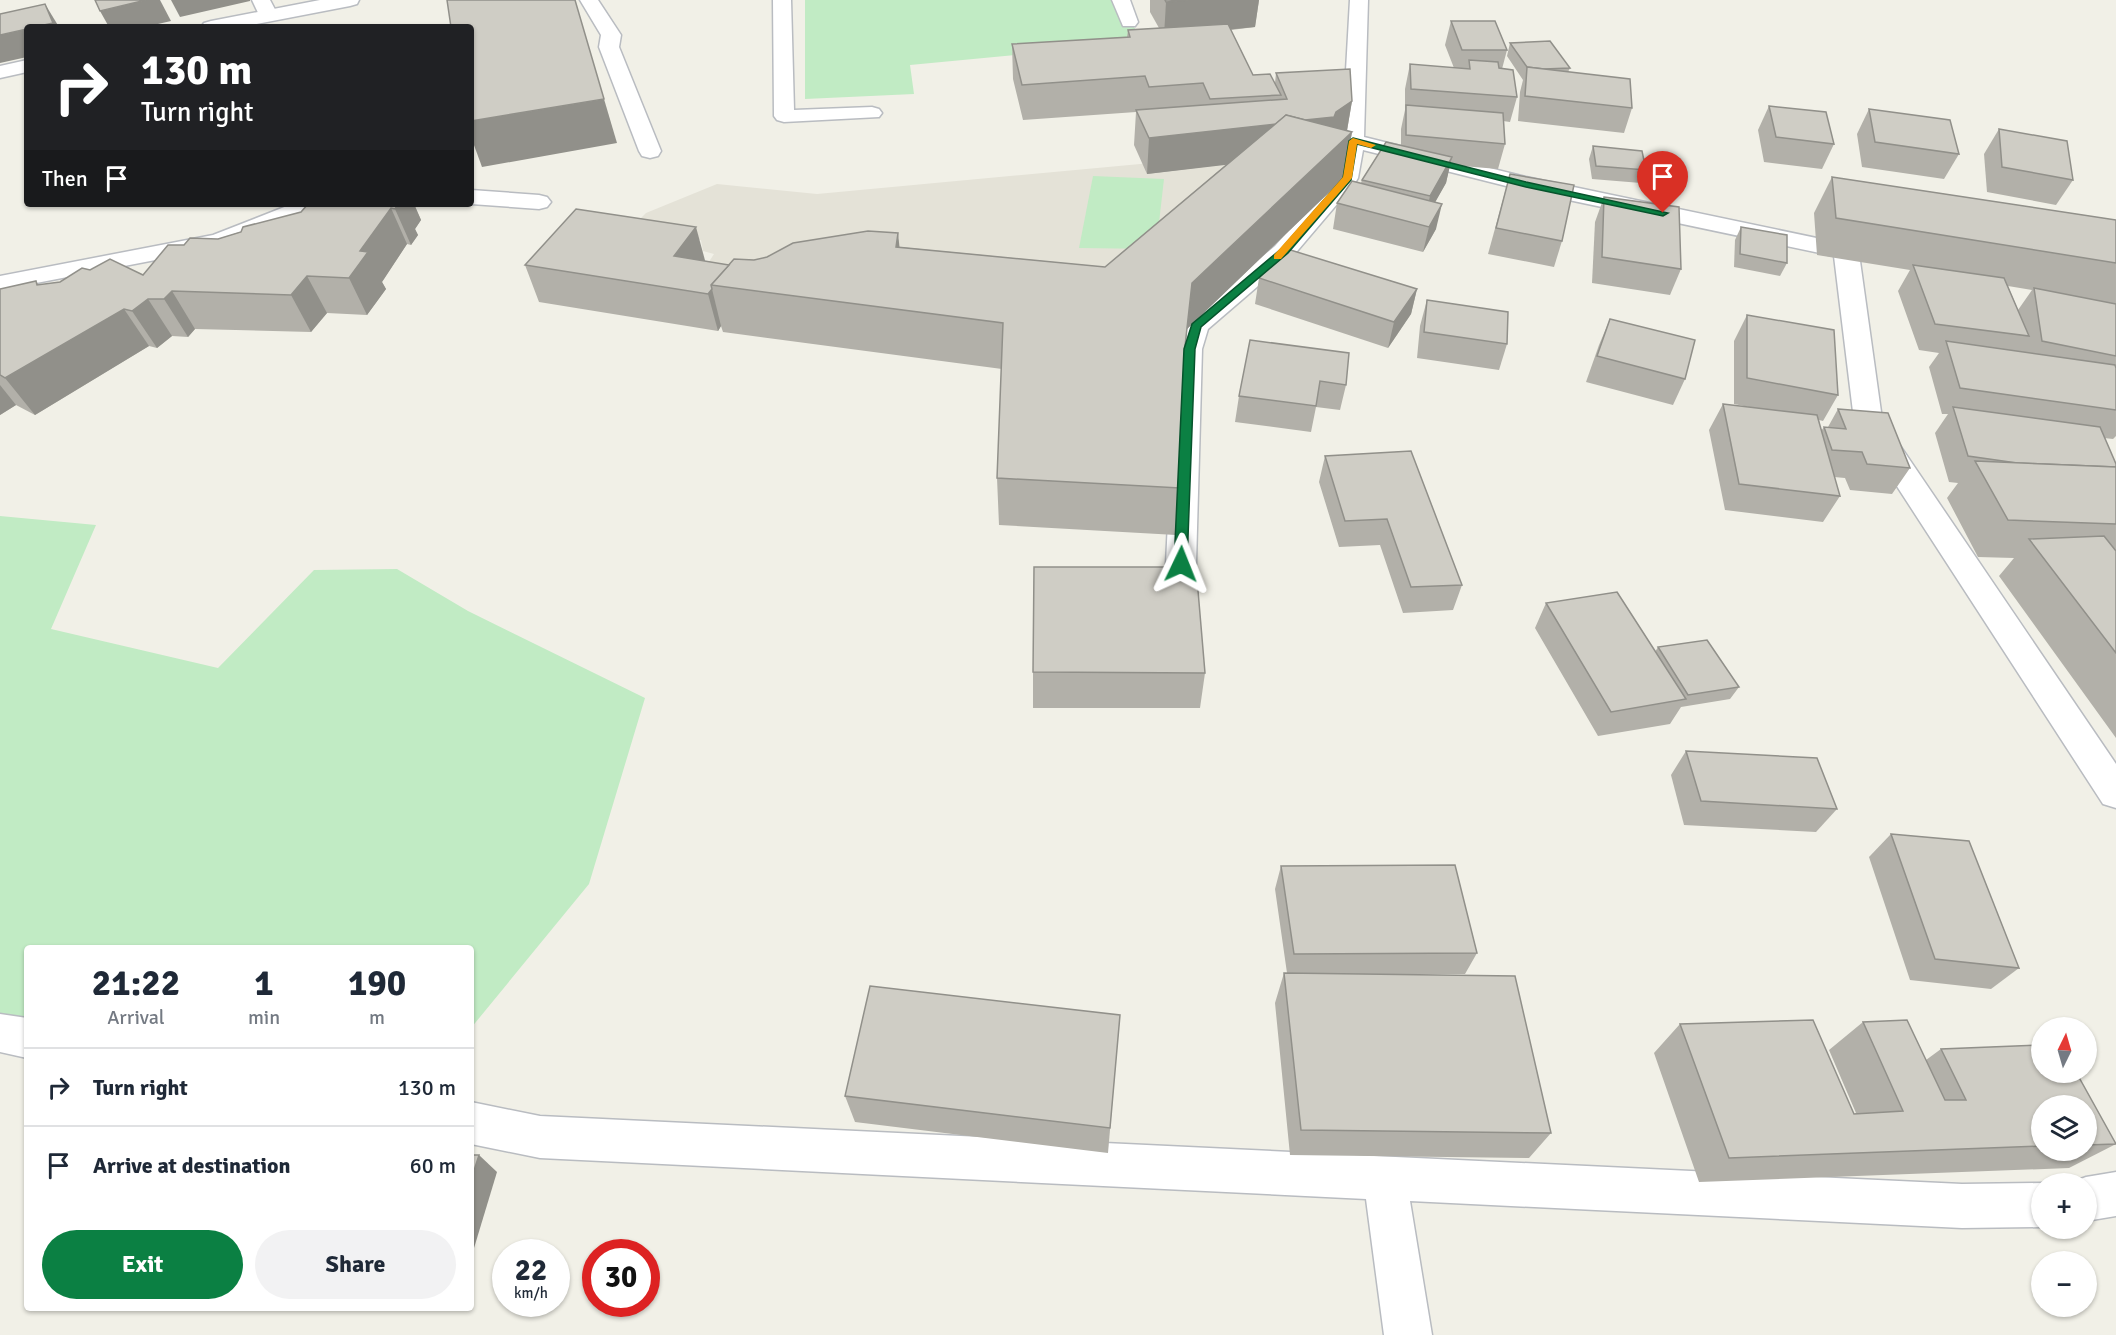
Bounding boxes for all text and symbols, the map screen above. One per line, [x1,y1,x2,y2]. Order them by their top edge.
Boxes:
text: 130 m [141,45,252,96]
icon: right [42,48,120,126]
text: Turn right [141,96,254,129]
pin [1637,151,1688,213]
icon: arrive [1646,160,1679,193]
icon: arrive [100,162,133,195]
text: Then [42,165,88,192]
position arrow [1149,532,1213,596]
text: 21:22 [92,961,180,1006]
text: 1 [254,961,274,1006]
text: 190 [348,961,406,1006]
text: Arrival [107,1005,165,1030]
text: min [248,1005,280,1030]
text: m [369,1005,385,1030]
north arrow [2031,1017,2097,1083]
map controls [2031,1017,2097,1317]
icon: right [42,1071,75,1104]
text: Turn right [93,1074,188,1101]
text: 130 m [398,1074,456,1101]
button: layers [2031,1095,2097,1161]
icon: arrive [42,1149,75,1182]
text: Arrive at destination [93,1152,290,1179]
text: 60 m [410,1152,456,1179]
button: + [2031,1173,2097,1239]
button: Exit [42,1230,243,1299]
button: Share [255,1230,456,1299]
speed limit sign: 30 [582,1239,660,1317]
button: − [2031,1251,2097,1317]
text: 22 [515,1252,547,1289]
text: km/h [514,1284,548,1302]

